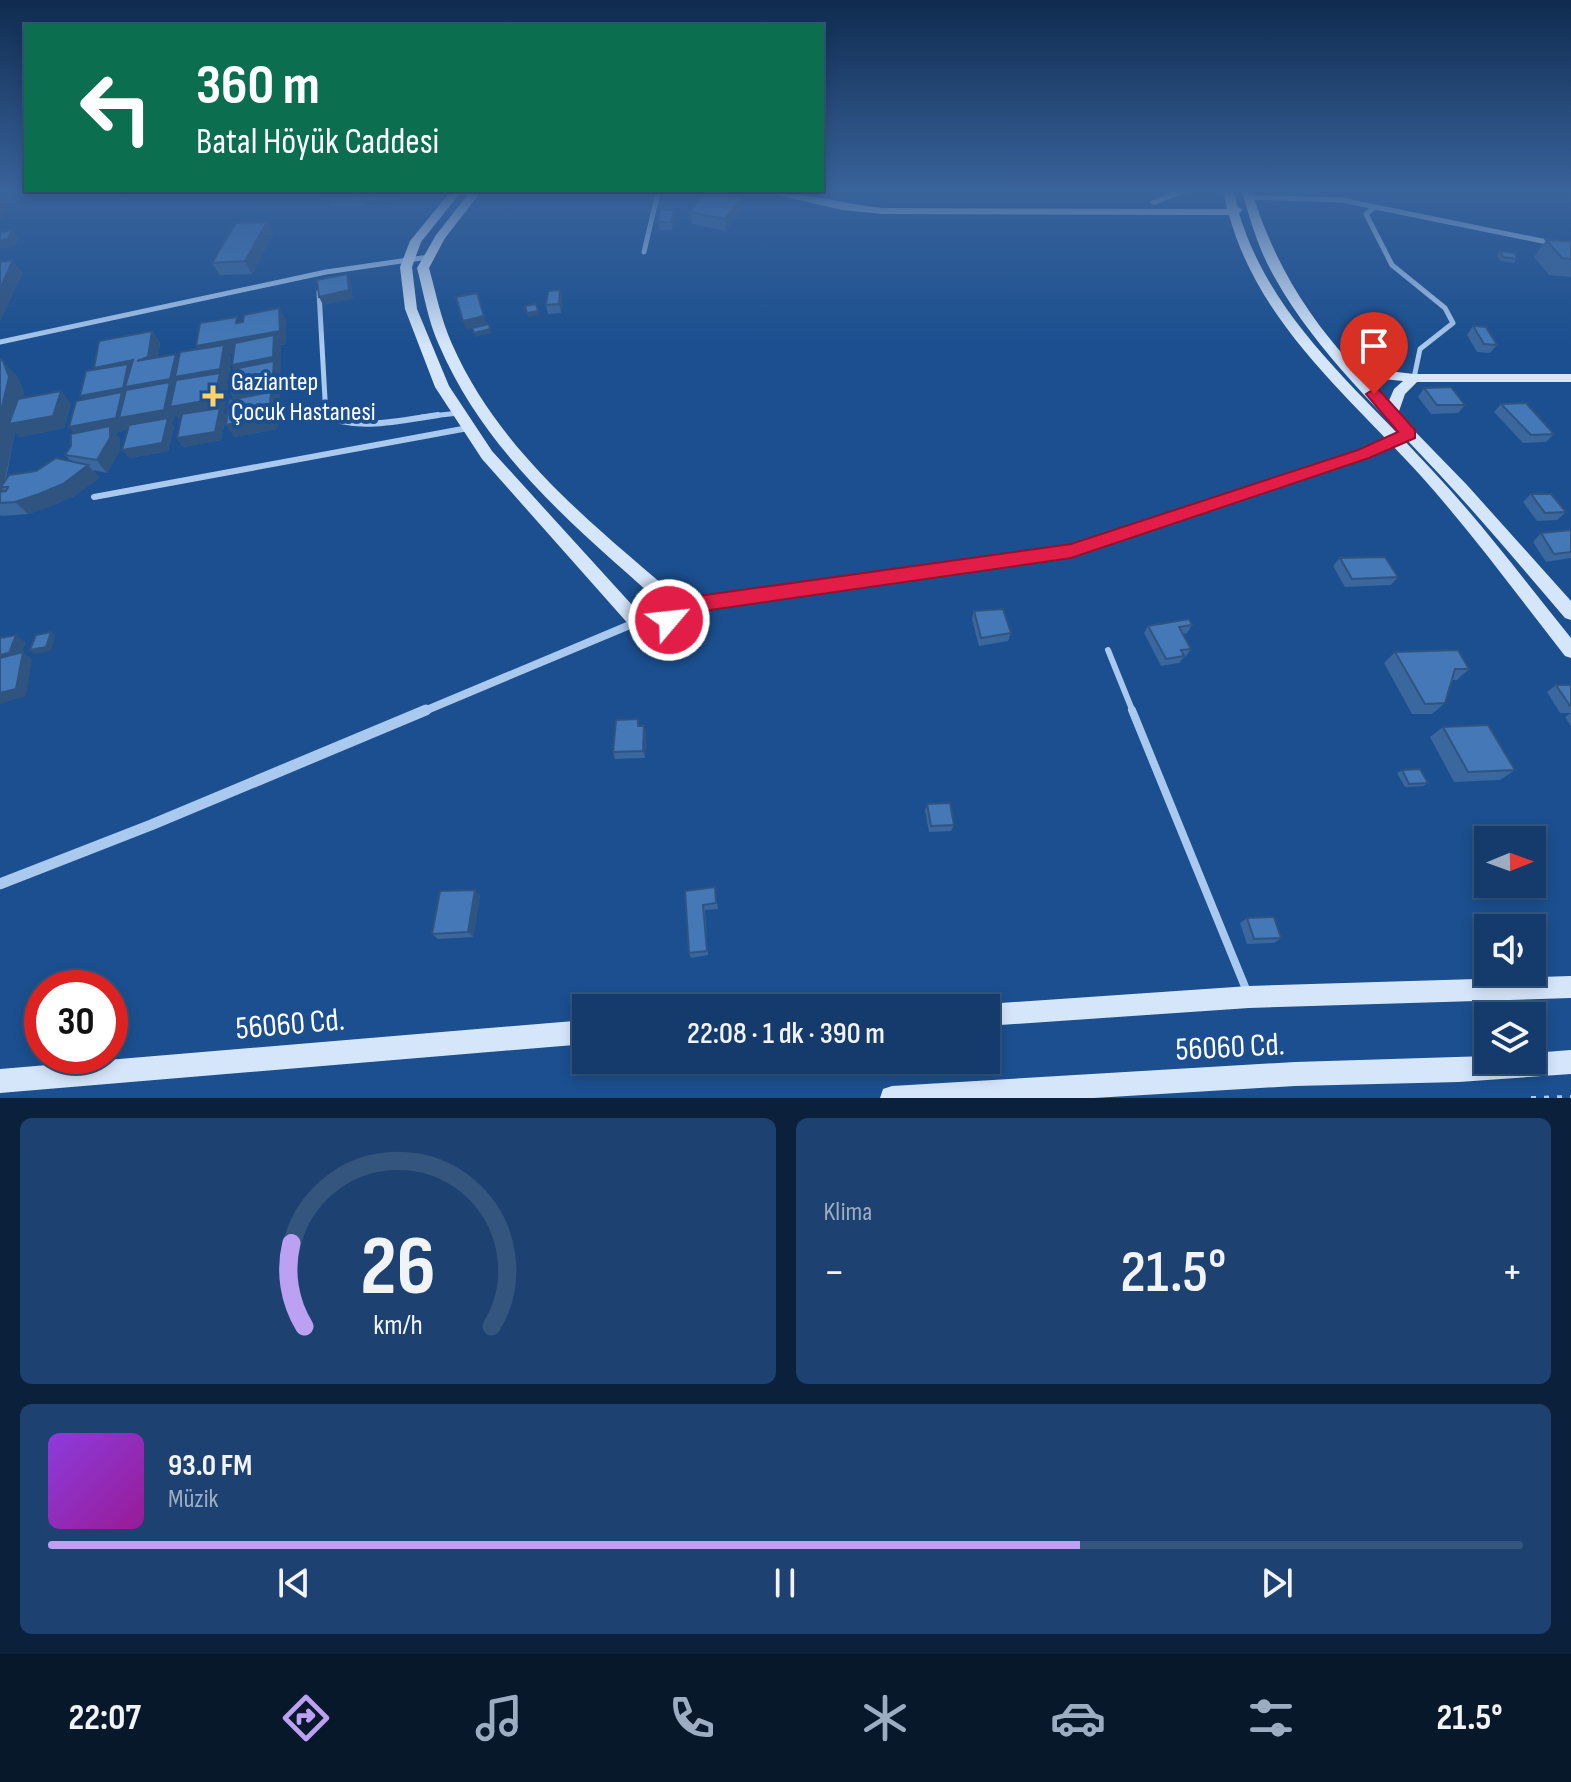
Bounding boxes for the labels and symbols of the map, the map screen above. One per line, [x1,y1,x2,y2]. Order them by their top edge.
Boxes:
pin [1340,312,1408,394]
place label: Gaziantep Çocuk Hastanesi [231,367,376,428]
marker: Gaziantep Çocuk Hastanesi [202,385,224,407]
position arrow [627,578,711,662]
north arrow [1474,826,1546,898]
speed limit sign: 30 [24,970,128,1074]
street label: 56060 Cd. [234,1000,346,1049]
street label: 56060 Cd. [1175,1025,1286,1070]

